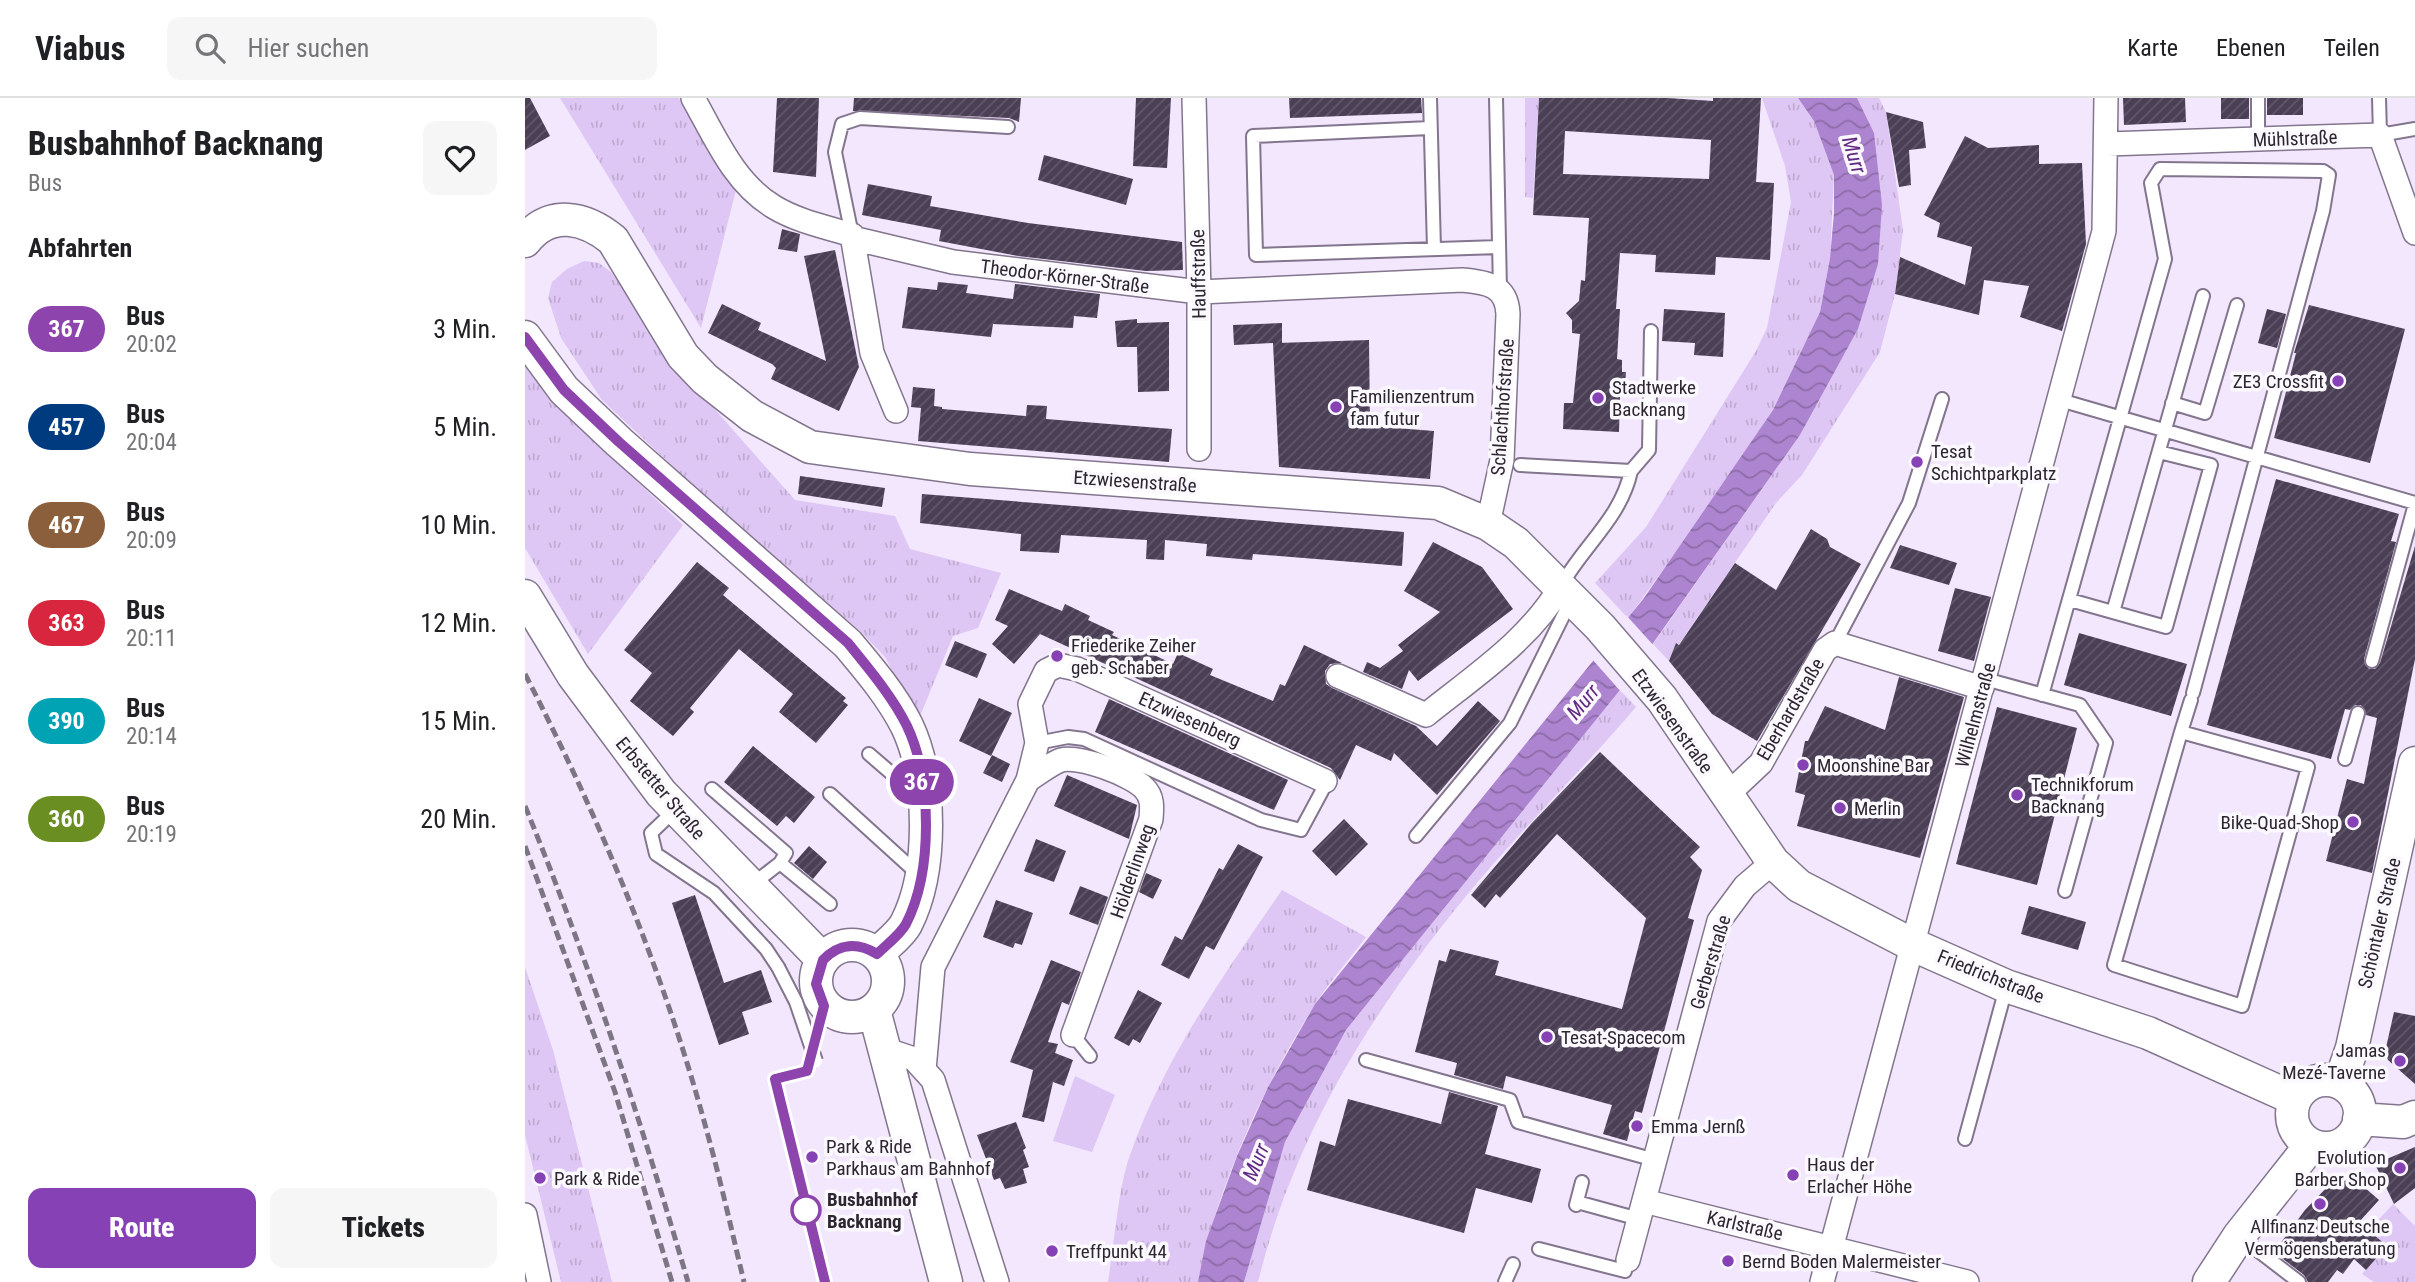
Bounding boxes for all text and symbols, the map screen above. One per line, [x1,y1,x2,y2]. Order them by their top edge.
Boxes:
search box [167,17,657,80]
text: Viabus [35,29,125,68]
icon: search [191,29,229,67]
text: Hier suchen [247,33,369,63]
text: Karte [2127,34,2178,62]
text: Ebenen [2216,34,2286,62]
text: Teilen [2324,34,2380,62]
button: heart [423,121,497,195]
text: Busbahnhof Backnang [28,124,324,163]
street label: Mühlstraße [2252,126,2338,151]
water label: Murr [1837,133,1871,177]
text: Bus [28,170,62,197]
street label: Hauffstraße [1186,229,1211,319]
text: Abfahrten [28,233,132,263]
street label: Theodor-Körner-Straße [979,255,1151,298]
text: Bus [126,301,165,331]
text: 3 Min. [433,314,497,344]
text: 367 [48,315,85,343]
text: 20:02 [126,331,177,358]
street label: Schlachthofstraße [1486,338,1519,476]
place label: ZE3 Crossfit [2233,370,2324,393]
marker: ZE3 Crossfit [2330,373,2346,389]
place label: Stadtwerke Backnang [1612,376,1696,421]
place label: Familienzentrum fam futur [1350,385,1475,430]
marker: Stadtwerke Backnang [1590,390,1606,406]
text: Bus [126,399,165,429]
marker: Familienzentrum fam futur [1328,399,1344,415]
text: 5 Min. [433,412,497,442]
text: 457 [48,413,85,441]
text: 20:04 [126,429,177,456]
place label: Tesat Schichtparkplatz [1931,440,2056,485]
marker: Tesat Schichtparkplatz [1909,454,1925,470]
street label: Etzwiesenstraße [1073,466,1197,497]
text: Bus [126,497,165,527]
text: 10 Min. [420,510,497,540]
text: 467 [48,511,85,539]
text: 20:09 [126,527,177,554]
text: Bus [126,595,165,625]
text: 12 Min. [420,608,497,638]
text: 363 [48,609,85,637]
text: 20:11 [126,625,177,652]
place label: Friederike Zeiher geb. Schaber [1071,634,1196,679]
marker: Friederike Zeiher geb. Schaber [1049,648,1065,664]
street label: Eberhardstraße [1752,654,1829,765]
street label: Wilhelmstraße [1950,660,2001,770]
street label: Etzwiesenstraße [1627,665,1718,778]
water label: Murr [1562,679,1605,724]
street label: Etzwiesenberg [1135,687,1244,752]
text: Bus [126,693,165,723]
text: 15 Min. [420,706,497,736]
text: 390 [48,707,85,735]
text: 20:14 [126,723,177,750]
street label: Erbstetter Straße [611,732,710,844]
place label: Moonshine Bar [1817,754,1930,777]
marker: Moonshine Bar [1795,757,1811,773]
line badge: 367 [882,759,962,805]
text: 367 [904,768,940,796]
place label: Technikforum Backnang [2031,773,2134,818]
marker: Technikforum Backnang [2009,787,2025,803]
text: Bus [126,791,165,821]
place label: Merlin [1854,797,1901,820]
marker: Merlin [1832,800,1848,816]
text: 20 Min. [420,804,497,834]
text: 360 [48,805,85,833]
place label: Bike-Quad-Shop [2220,811,2339,834]
marker: Bike-Quad-Shop [2345,814,2361,830]
text: 20:19 [126,821,177,848]
street label: Hölderlinweg [1106,821,1159,921]
street label: Schöntaler Straße [2353,855,2406,991]
street label: Gerberstraße [1685,912,1736,1012]
street label: Friedrichstraße [1934,945,2048,1008]
place label: Tesat-Spacecom [1561,1026,1686,1049]
marker: Tesat-Spacecom [1539,1029,1555,1045]
place label: Jamas Mezé-Taverne [2282,1039,2386,1084]
marker: Jamas Mezé-Taverne [2392,1053,2408,1069]
place label: Emma Jernß [1651,1115,1746,1138]
marker: Emma Jernß [1629,1118,1645,1134]
place label: Park & Ride Parkhaus am Bahnhof [826,1135,991,1180]
water label: Murr [1238,1139,1274,1184]
place label: Evolution Barber Shop [2294,1146,2386,1191]
marker: Park & Ride Parkhaus am Bahnhof [804,1149,820,1165]
place label: Haus der Erlacher Höhe [1807,1153,1912,1198]
marker: Evolution Barber Shop [2392,1160,2408,1176]
place label: Park & Ride [554,1167,640,1190]
marker: Haus der Erlacher Höhe [1785,1167,1801,1183]
marker: Park & Ride [532,1170,548,1186]
button: Route [28,1188,256,1268]
button: Tickets [270,1188,497,1268]
place label: Busbahnhof Backnang [827,1188,918,1233]
marker: Busbahnhof Backnang [791,1195,821,1225]
marker: Allfinanz Deutsche Vermögensberatung [2312,1196,2328,1212]
street label: Karlstraße [1705,1206,1785,1245]
place label: Allfinanz Deutsche Vermögensberatung [2244,1215,2396,1260]
place label: Treffpunkt 44 [1066,1240,1167,1263]
marker: Treffpunkt 44 [1044,1243,1060,1259]
place label: Bernd Boden Malermeister [1742,1250,1941,1273]
marker: Bernd Boden Malermeister [1720,1253,1736,1269]

